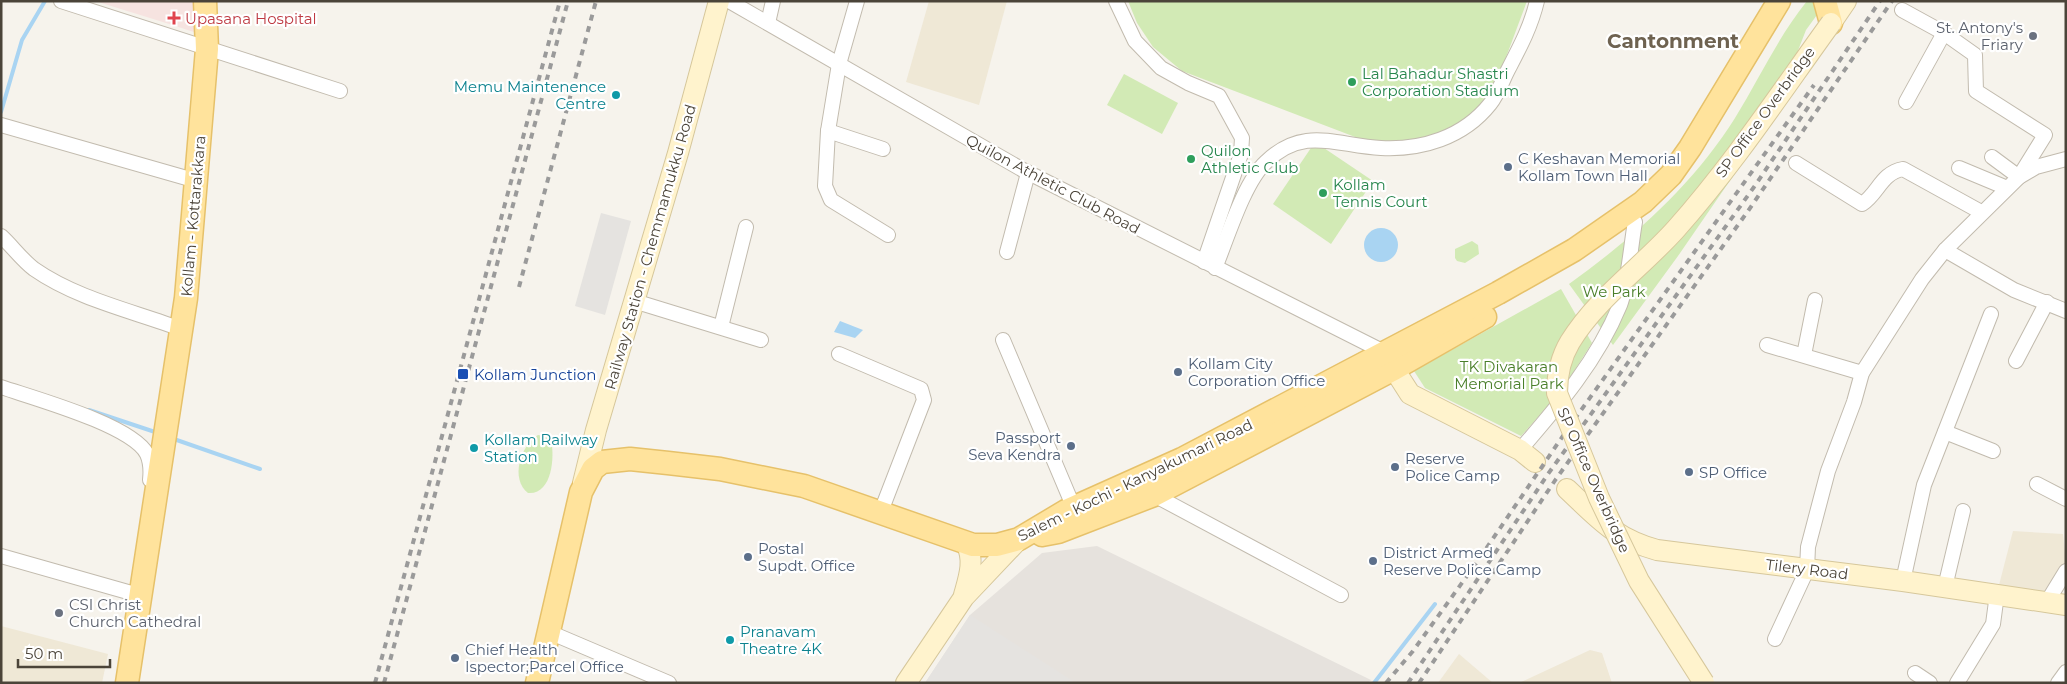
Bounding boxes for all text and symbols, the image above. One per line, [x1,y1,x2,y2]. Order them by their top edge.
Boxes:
place label: Upasana Hospital [185,9,317,28]
marker: Upasana Hospital [167,11,181,25]
place label: St. Antony's Friary [1936,18,2024,54]
district label: Cantonment [1607,29,1739,53]
marker: St. Antony's Friary [2027,30,2039,42]
street label: SP Office Overbridge [1711,43,1819,181]
place label: Lal Bahadur Shastri Corporation Stadium [1362,64,1519,100]
marker: Lal Bahadur Shastri Corporation Stadium [1346,76,1358,88]
place label: Memu Maintenence Centre [454,77,606,113]
marker: Memu Maintenence Centre [610,89,622,101]
street label: Railway Station - Chemmamukku Road [600,102,700,392]
street label: Quilon Athletic Club Road [963,130,1143,238]
street label: Kollam - Kottarakkara [176,135,210,297]
place label: Quilon Athletic Club [1201,141,1298,177]
place label: C Keshavan Memorial Kollam Town Hall [1518,149,1680,185]
marker: Quilon Athletic Club [1185,153,1197,165]
marker: C Keshavan Memorial Kollam Town Hall [1502,161,1514,173]
place label: Kollam Tennis Court [1333,175,1428,211]
marker: Kollam Tennis Court [1317,187,1329,199]
park label: We Park [1582,282,1646,301]
place label: Kollam City Corporation Office [1188,354,1325,390]
park label: TK Divakaran Memorial Park [1454,357,1564,393]
place label: Kollam Junction [474,365,596,384]
marker: Kollam City Corporation Office [1172,366,1184,378]
marker: Kollam Junction [456,367,470,381]
street label: SP Office Overbridge [1553,404,1635,556]
street label: Salem - Kochi - Kanyakumari Road [1014,415,1256,545]
place label: Passport Seva Kendra [968,428,1061,464]
place label: Kollam Railway Station [484,430,599,466]
marker: Passport Seva Kendra [1065,440,1077,452]
marker: Kollam Railway Station [468,442,480,454]
place label: Reserve Police Camp [1405,449,1500,485]
marker: Reserve Police Camp [1389,461,1401,473]
place label: SP Office [1699,463,1767,482]
marker: SP Office [1683,466,1695,478]
place label: Postal Supdt. Office [758,539,855,575]
place label: District Armed Reserve Police Camp [1383,543,1541,579]
marker: Postal Supdt. Office [742,551,754,563]
marker: District Armed Reserve Police Camp [1367,555,1379,567]
street label: Tilery Road [1765,555,1849,583]
place label: CSI Christ Church Cathedral [69,595,201,631]
marker: CSI Christ Church Cathedral [53,607,65,619]
place label: Pranavam Theatre 4K [740,622,822,658]
marker: Pranavam Theatre 4K [724,634,736,646]
scale bar [18,636,110,668]
place label: Chief Health Ispector;Parcel Office [465,640,624,676]
text: 50 m [25,644,63,663]
marker: Chief Health Ispector;Parcel Office [449,652,461,664]

